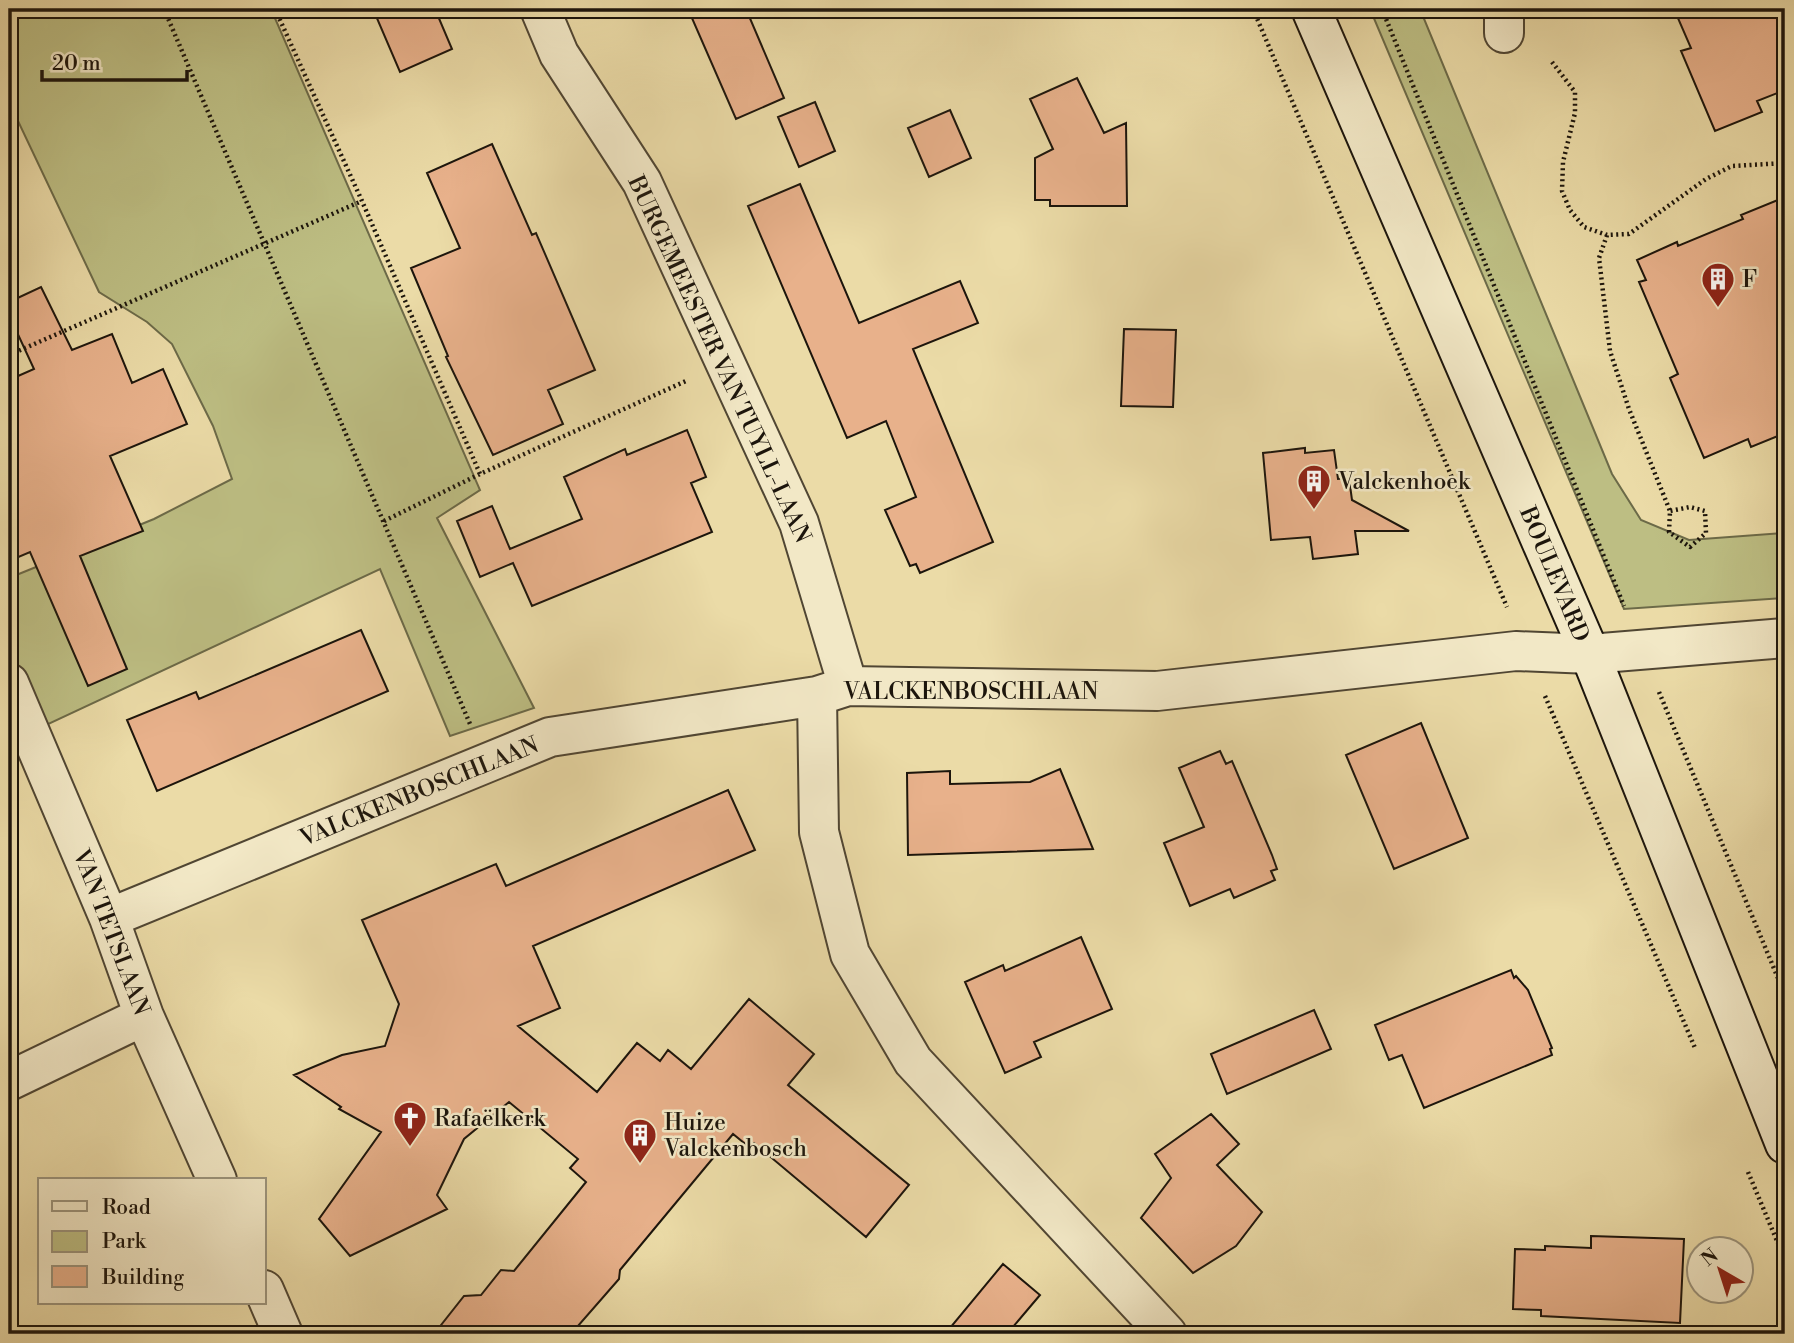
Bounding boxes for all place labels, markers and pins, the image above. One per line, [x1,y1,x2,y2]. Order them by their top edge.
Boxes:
building icon: F [1699,260,1737,309]
place label: F [1742,266,1757,294]
building icon: Valckenhoek [1295,462,1333,511]
place label: Valckenhoek [1337,468,1471,496]
church icon: Rafaëlkerk [391,1099,429,1148]
place label: Rafaëlkerk [434,1105,547,1133]
place label: Huize Valckenbosch [663,1109,807,1163]
building icon: Huize Valckenbosch [621,1116,659,1165]

